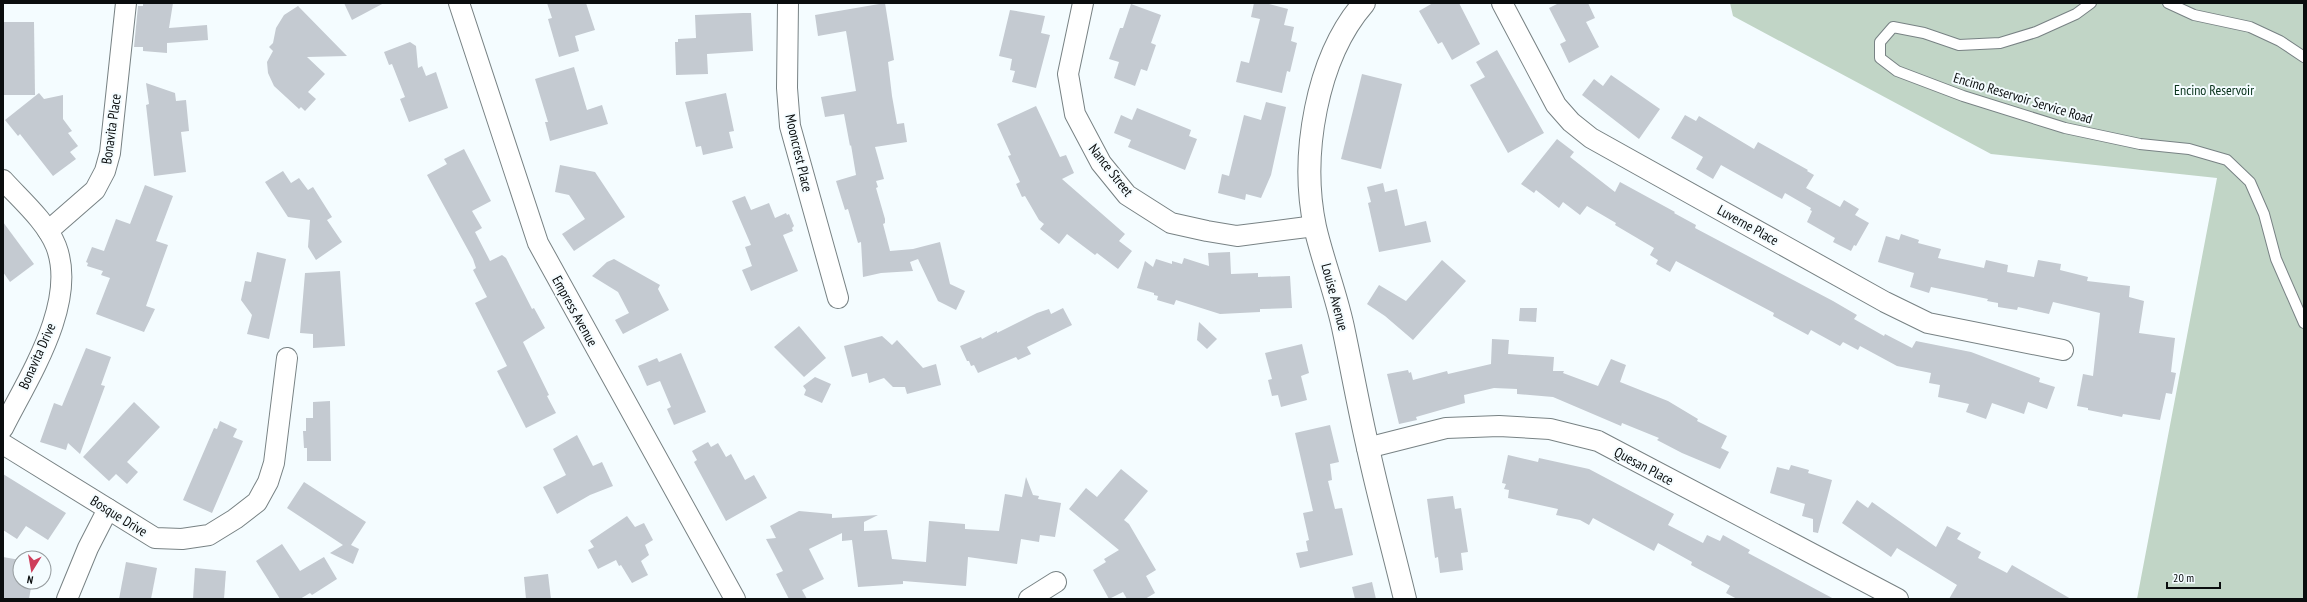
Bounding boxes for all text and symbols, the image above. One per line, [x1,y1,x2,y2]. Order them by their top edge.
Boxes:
street label: Encino Reservoir Service Road [1951,68,2095,128]
park label: Encino Reservoir [2174,81,2254,99]
street label: Bonavita Place [97,92,125,165]
street label: Mooncrest Place [781,112,817,194]
street label: Nance Street [1085,140,1137,200]
street label: Luverne Place [1714,201,1782,249]
street label: Louise Avenue [1317,261,1353,333]
street label: Empress Avenue [548,272,602,350]
street label: Bonavita Drive [14,320,60,392]
street label: Quesan Place [1611,443,1677,489]
street label: Bosque Drive [87,491,151,541]
north arrow [12,550,52,590]
scale bar [2167,564,2220,590]
text: 20 m [2173,570,2194,585]
text: N [26,572,34,587]

